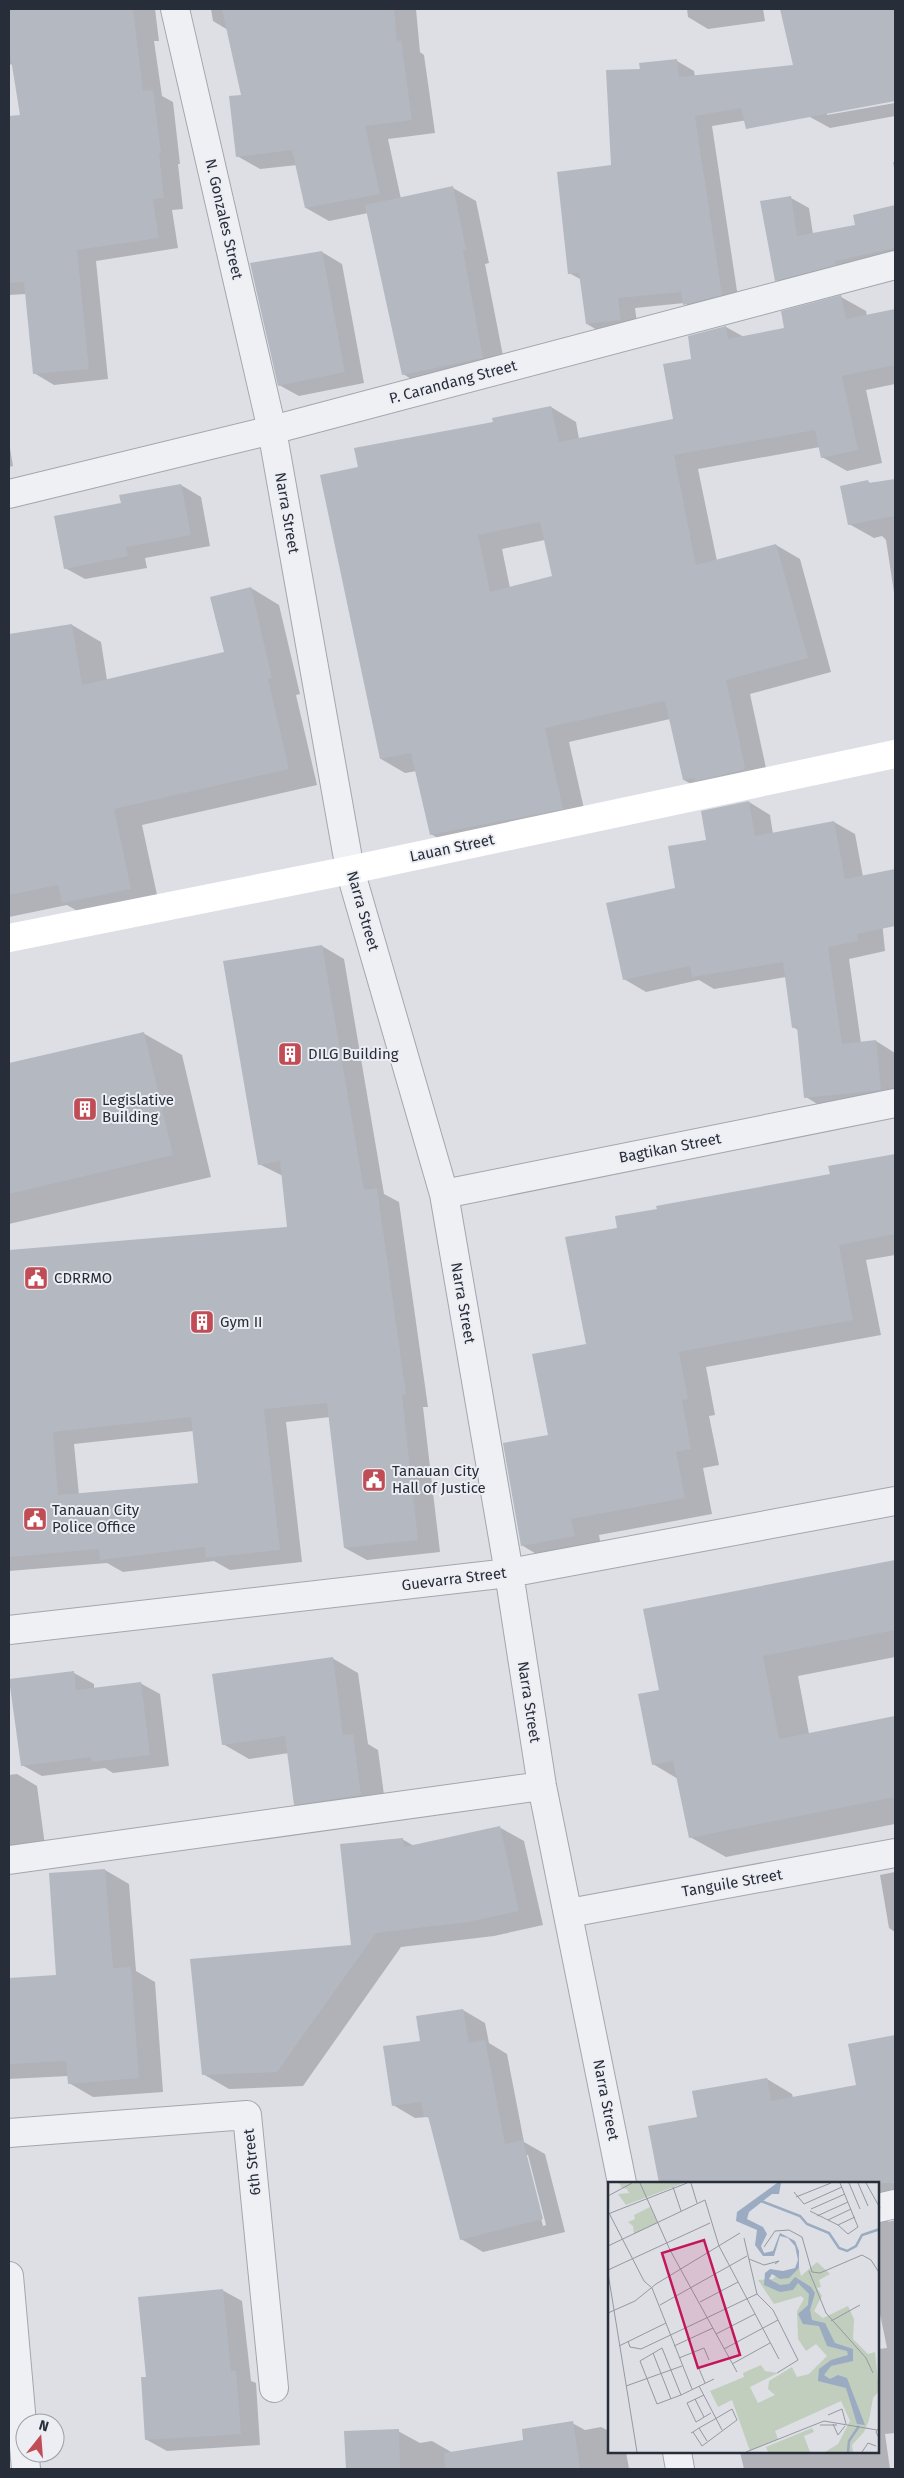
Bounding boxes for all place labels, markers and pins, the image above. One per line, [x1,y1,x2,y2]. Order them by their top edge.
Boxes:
building icon: DILG Building [277,1041,303,1067]
place label: DILG Building [308,1045,399,1063]
place label: Legislative Building [102,1091,174,1126]
building icon: Legislative Building [72,1096,98,1122]
public building icon: CDRRMO [23,1265,49,1291]
place label: CDRRMO [54,1269,112,1287]
building icon: Gym II [189,1309,215,1335]
place label: Gym II [220,1313,263,1331]
place label: Tanauan City Hall of Justice [392,1462,486,1497]
public building icon: Tanauan City Hall of Justice [361,1467,387,1493]
place label: Tanauan City Police Office [52,1501,140,1536]
public building icon: Tanauan City Police Office [22,1506,48,1532]

